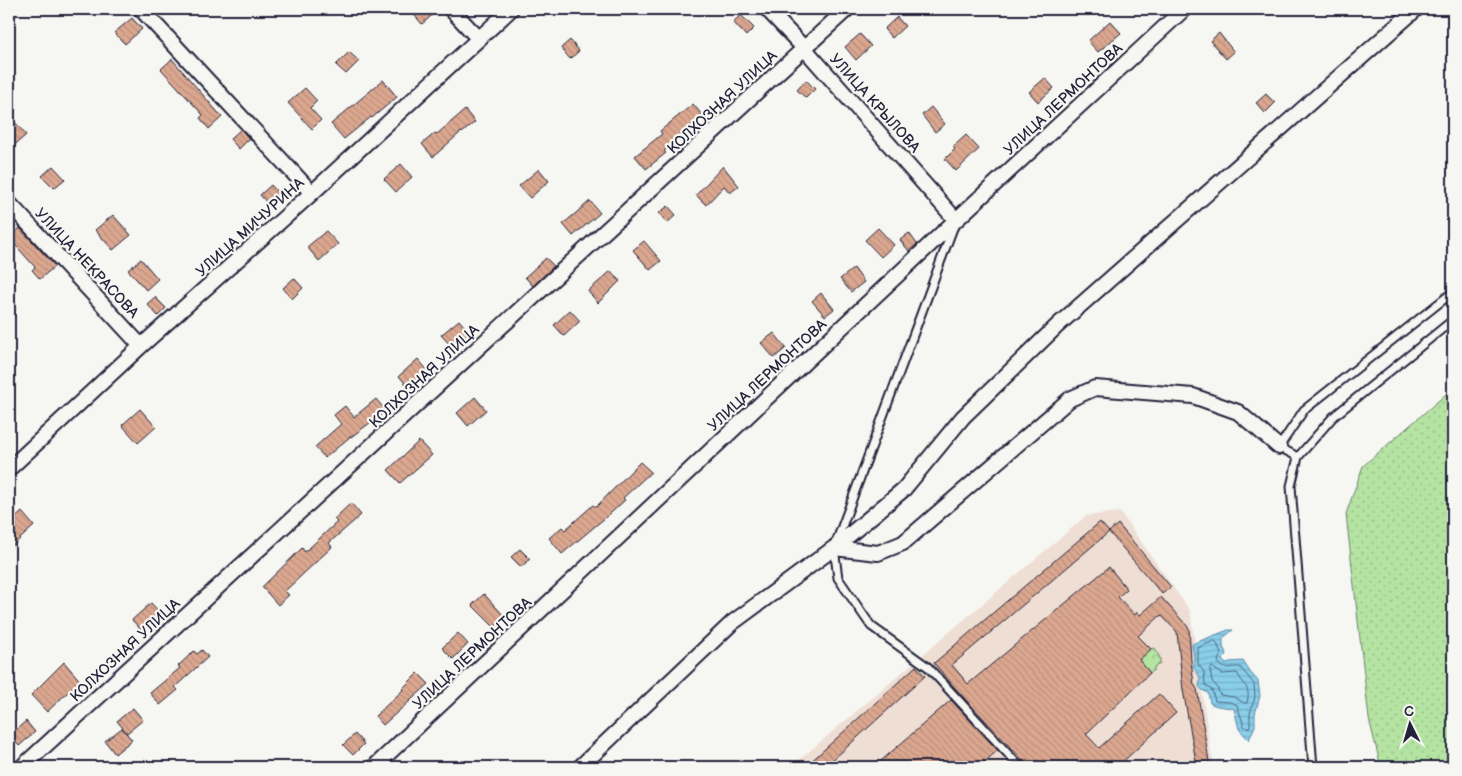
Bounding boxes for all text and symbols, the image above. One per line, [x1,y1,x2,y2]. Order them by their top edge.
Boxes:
street label: УЛИЦА ЛЕРМОНТОВА [1000,39,1127,159]
street label: КОЛХОЗНАЯ УЛИЦА [663,46,782,158]
street label: УЛИЦА КРЫЛОВА [825,50,925,157]
street label: УЛИЦА МИЧУРИНА [192,173,309,281]
street label: УЛИЦА НЕКРАСОВА [31,204,143,323]
street label: УЛИЦА ЛЕРМОНТОВА [704,315,831,435]
street label: КОЛХОЗНАЯ УЛИЦА [365,320,484,432]
street label: УЛИЦА ЛЕРМОНТОВА [409,593,536,713]
street label: КОЛХОЗНАЯ УЛИЦА [66,594,185,706]
north arrow [1384,698,1434,748]
text: С [1403,703,1415,720]

